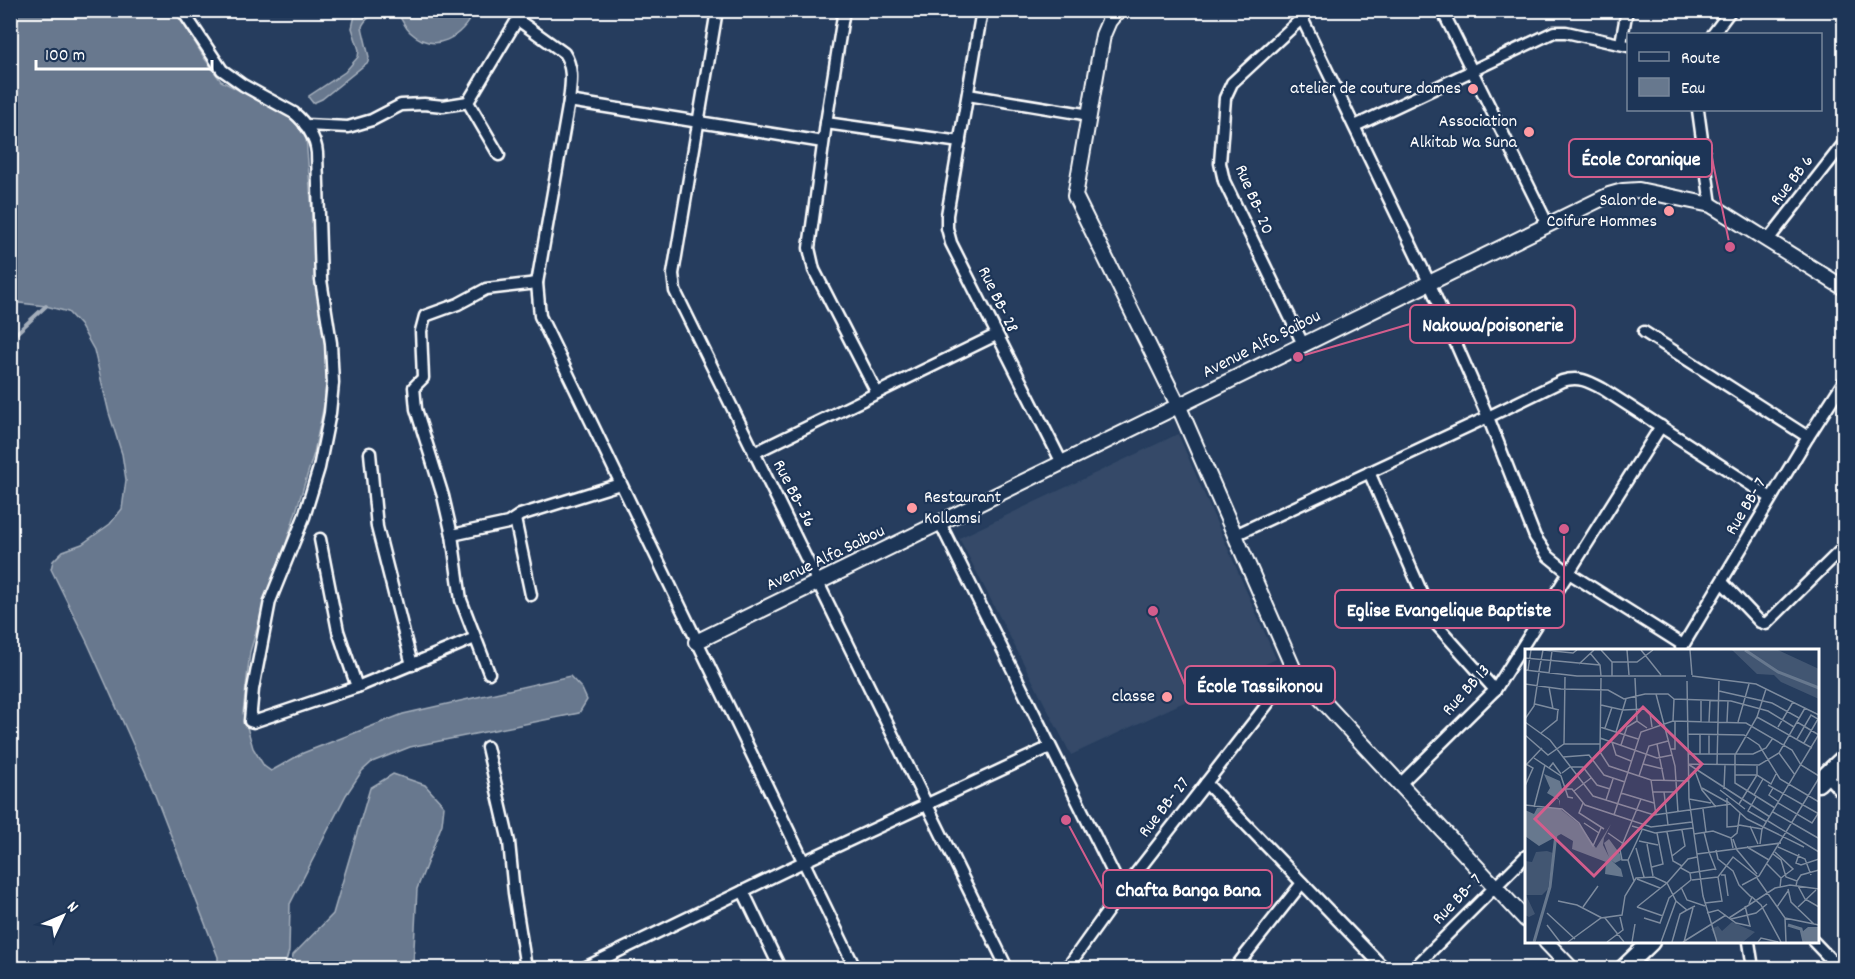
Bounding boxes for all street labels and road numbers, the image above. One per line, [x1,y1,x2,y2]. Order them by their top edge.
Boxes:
street label: Rue BB 6 [1765,150,1821,212]
street label: Rue BB- 20 [1227,161,1279,239]
street label: Rue BB- 28 [970,263,1024,337]
street label: Avenue Alfa Saibou [1199,304,1325,386]
street label: Rue BB- 36 [765,456,821,532]
street label: Rue BB- 7 [1720,474,1774,540]
street label: Avenue Alfa Saibou [762,519,890,599]
street label: Rue BB 13 [1437,660,1497,722]
street label: Rue BB- 27 [1133,772,1197,844]
street label: Rue BB- 7 [1427,869,1489,931]

